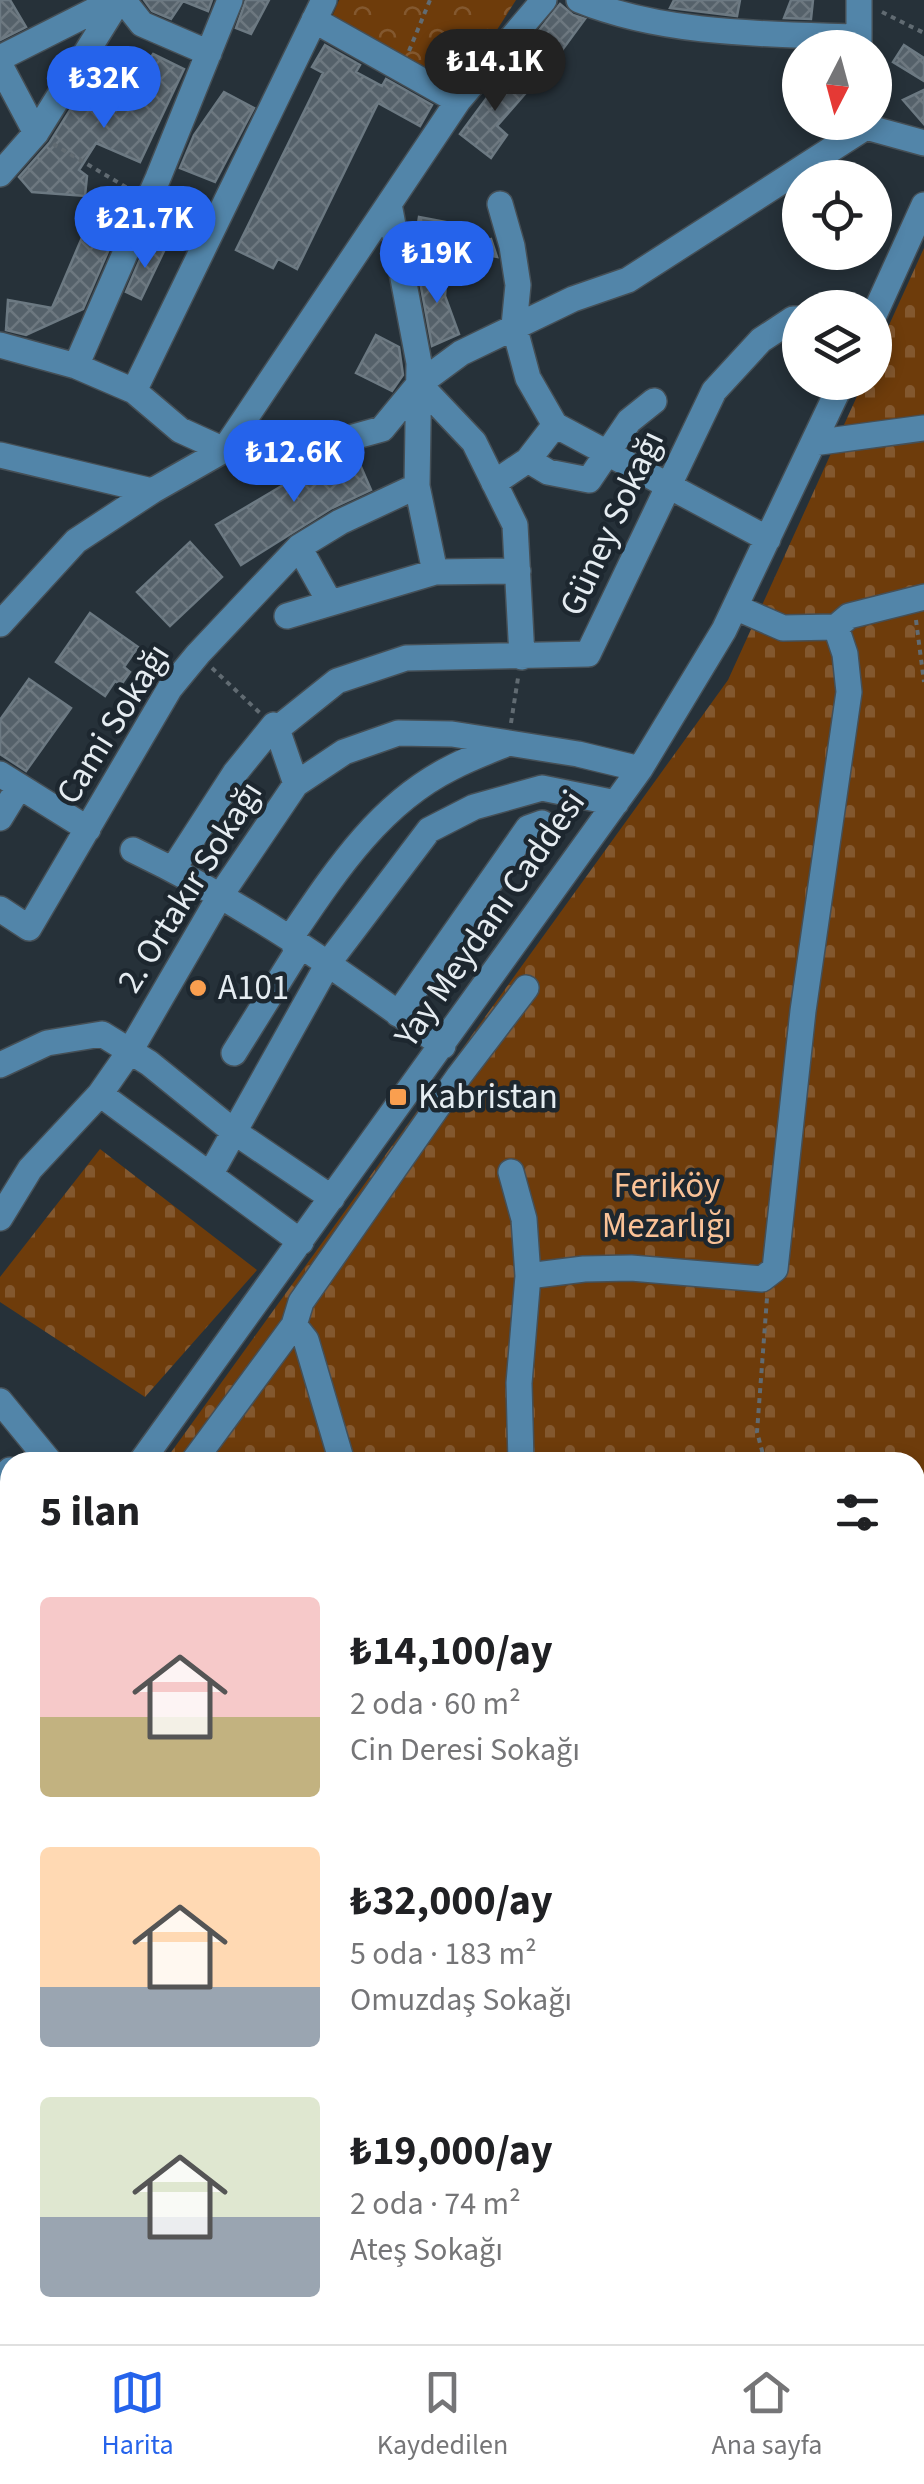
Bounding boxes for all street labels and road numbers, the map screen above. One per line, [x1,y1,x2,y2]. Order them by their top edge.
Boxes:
street label: Güney Sokağı [547,422,677,624]
street label: Cami Sokağı [44,634,182,814]
street label: 2. Ortakır Sokağı [105,772,275,1002]
street label: Yay Meydanı Caddesi [382,780,598,1058]

